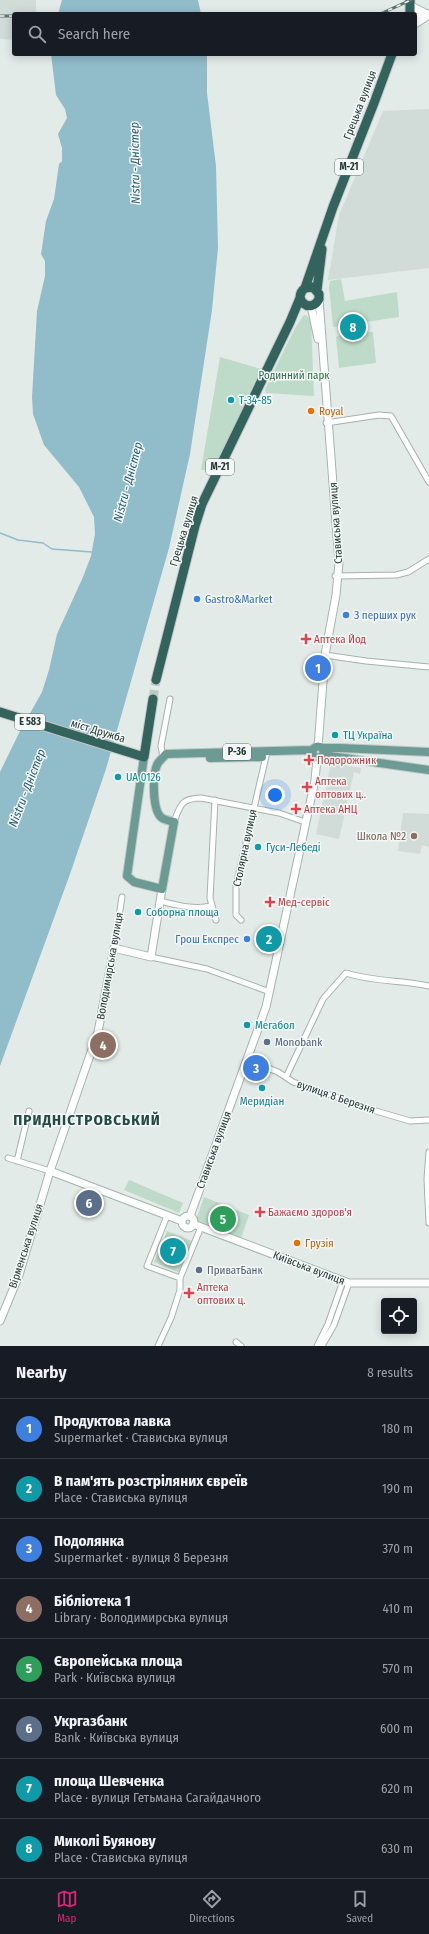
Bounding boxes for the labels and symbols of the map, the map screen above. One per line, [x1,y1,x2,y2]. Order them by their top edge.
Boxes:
street label: Грецька вулиця [341,68,379,142]
water label: Nistru - Дністер [127,122,143,204]
road number: М-21 [335,159,363,175]
pin: 8 [340,312,366,342]
park label: Родинний парк [259,369,330,382]
place label: Т-34-85 [239,394,272,407]
marker: Т-34-85 [226,395,236,405]
place label: Royal [319,405,344,418]
marker: Royal [306,406,316,416]
water label: Nistru - Дністер [111,441,145,523]
road number: М-21 [206,459,234,475]
street label: Стависька вулиця [327,482,345,564]
street label: Грецька вулиця [167,494,201,568]
place label: Gastro&Market [205,593,273,606]
marker: Gastro&Market [192,594,202,604]
place label: З перших рук [354,609,417,622]
marker: З перших рук [341,610,351,620]
place label: Аптека Йод [314,633,367,646]
marker: Аптека Йод [301,634,311,644]
pin: 1 [305,653,331,683]
road number: E 583 [15,714,45,730]
street label: міст Дружба [69,717,127,745]
place label: ТЦ Україна [343,729,393,742]
marker: ТЦ Україна [330,730,340,740]
road number: Р-36 [223,744,251,760]
water label: Nistru - Дністер [6,747,48,829]
place label: Подорожник [317,754,377,767]
marker: Подорожник [304,755,314,765]
place label: UA 0126 [126,771,161,784]
marker: UA 0126 [113,772,123,782]
place label: Аптека оптових ц.. [315,775,366,801]
marker: Аптека оптових ц.. [302,782,312,792]
your location [265,785,285,805]
place label: Аптека АНЦ [304,803,358,816]
marker: Аптека АНЦ [291,804,301,814]
street label: Столярна вулиця [230,808,260,888]
place label: Школа №2 [357,830,406,843]
marker: Школа №2 [409,831,419,841]
place label: Гуси-Лебеді [266,841,321,854]
marker: Гуси-Лебеді [253,842,263,852]
place label: Мед-cервіс [278,896,330,909]
marker: Мед-cервіс [265,897,275,907]
place label: Соборна площа [146,906,219,919]
marker: Соборна площа [133,907,143,917]
street label: Володимирська вулиця [94,911,126,1021]
pin: 2 [256,924,282,954]
place label: Грош Експрес [175,933,239,946]
marker: Грош Експрес [242,934,252,944]
place label: Мегабол [255,1019,295,1032]
marker: Мегабол [242,1020,252,1030]
pin: 4 [90,1030,116,1060]
place label: Monobank [275,1036,323,1049]
marker: Monobank [262,1037,272,1047]
pin: 3 [243,1053,269,1083]
street label: вулиця 8 Березня [295,1077,377,1117]
marker: Меридіан [257,1083,267,1093]
place label: Меридіан [240,1095,284,1108]
street label: Стависька вулиця [194,1109,234,1191]
district label: ПРИДНІСТРОВСЬКИЙ [13,1111,161,1129]
pin: 6 [76,1188,102,1218]
street label: Вірменська вулиця [6,1202,46,1290]
pin: 5 [210,1204,236,1234]
place label: Бажаємо здоров'я [268,1206,352,1219]
marker: Бажаємо здоров'я [255,1207,265,1217]
pin: 7 [160,1236,186,1266]
place label: Грузія [305,1237,334,1250]
marker: Грузія [292,1238,302,1248]
street label: Київська вулиця [271,1248,347,1288]
place label: ПриватБанк [207,1264,263,1277]
marker: ПриватБанк [194,1265,204,1275]
place label: Аптека оптових ц. [197,1281,246,1307]
marker: Аптека оптових ц. [184,1288,194,1298]

